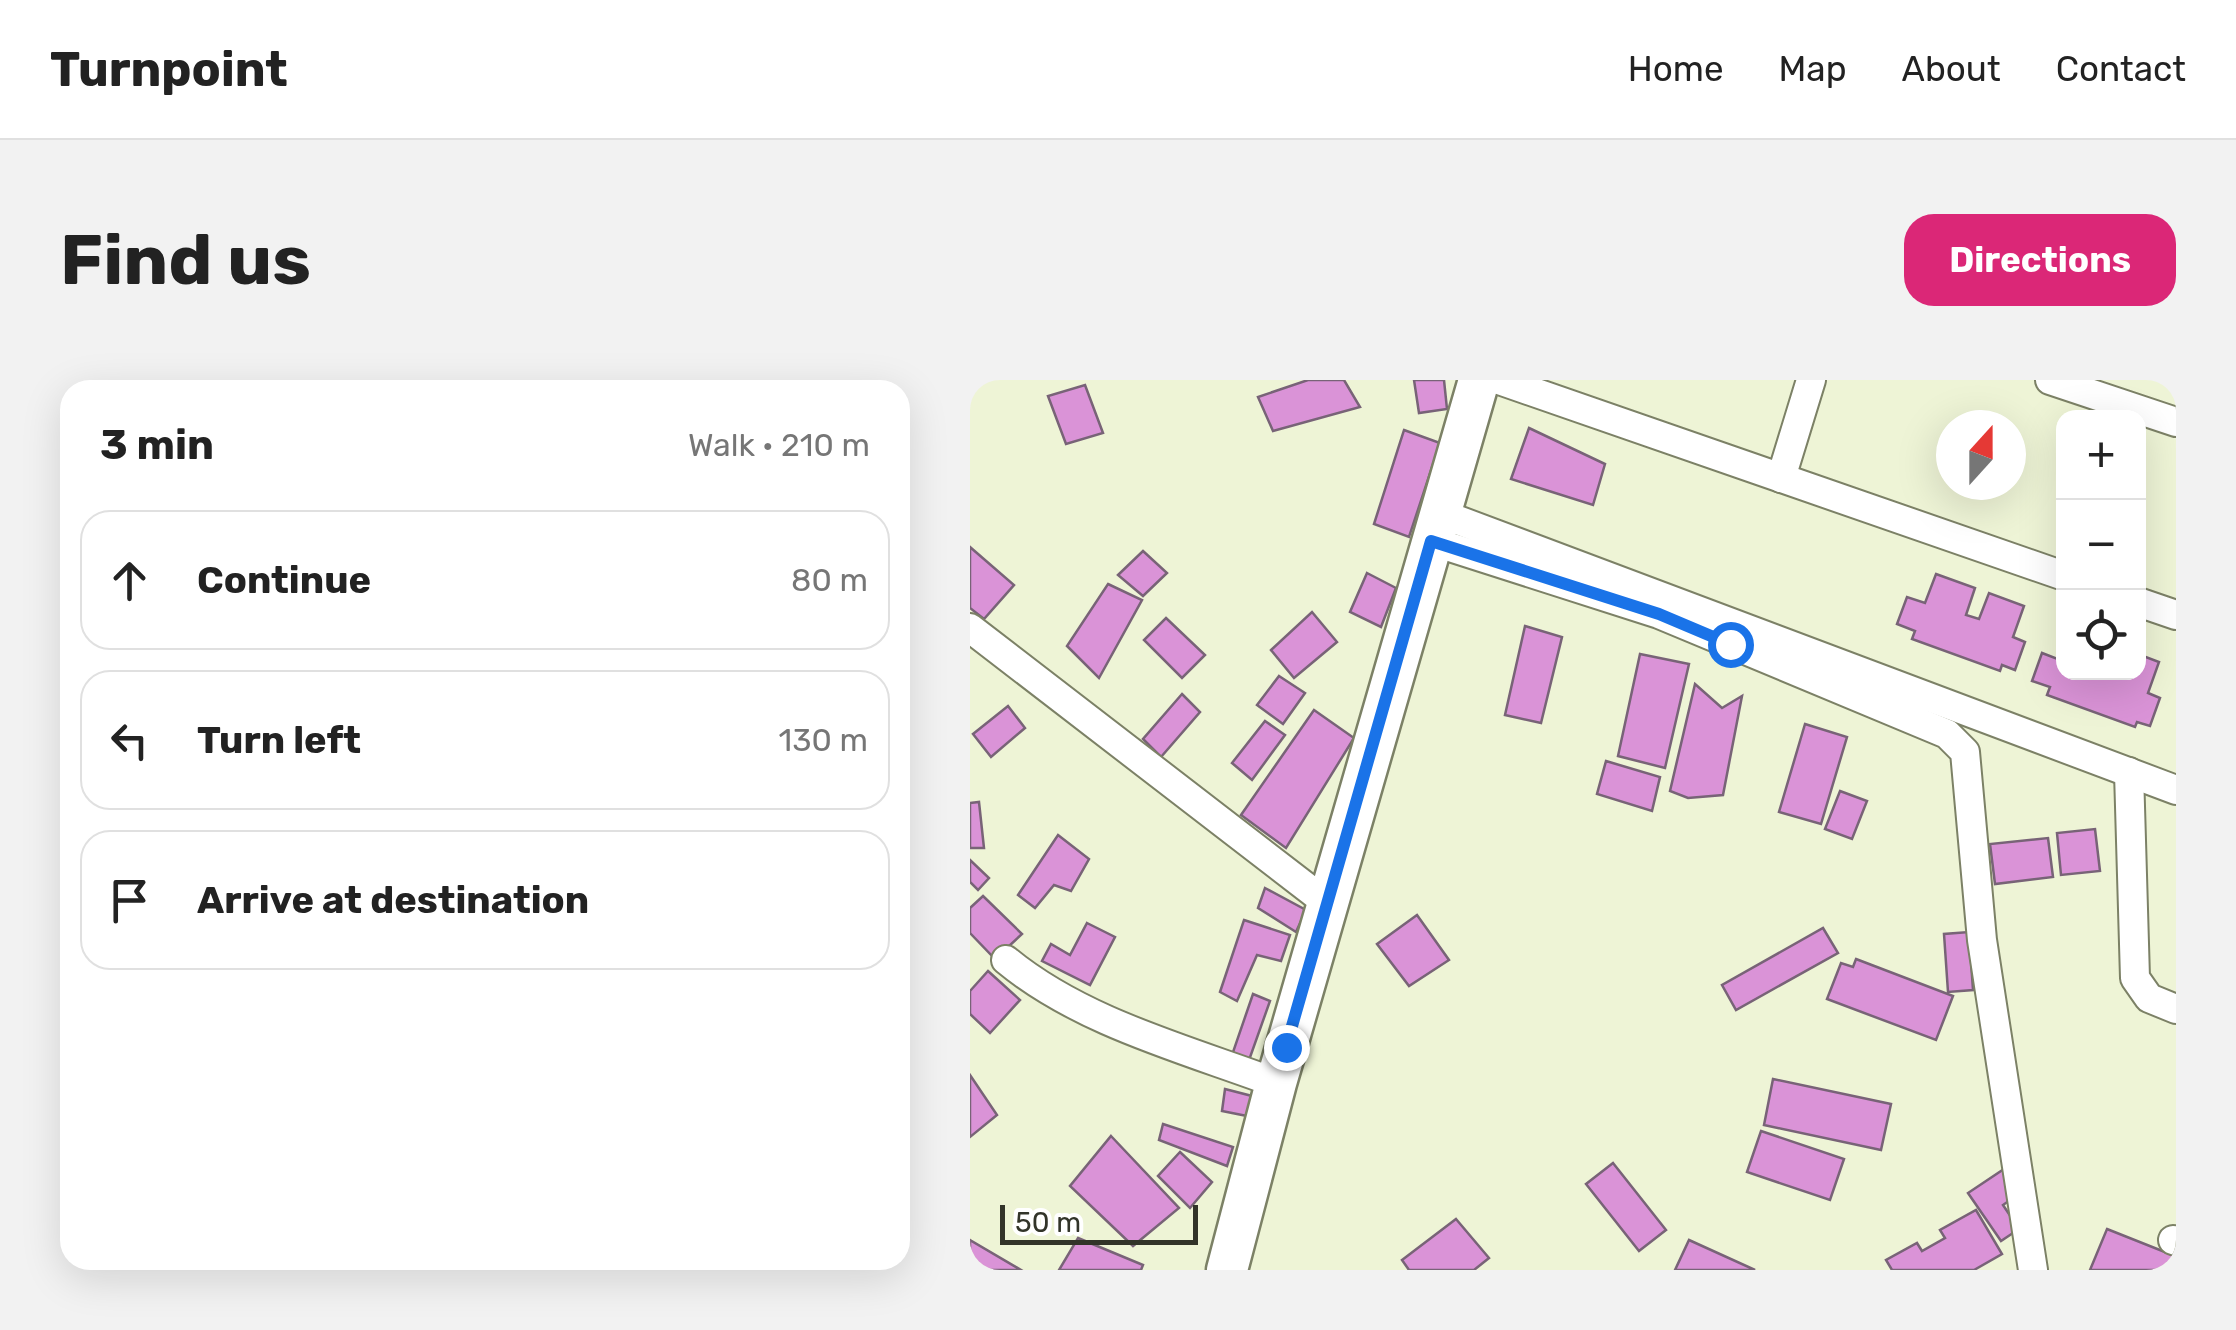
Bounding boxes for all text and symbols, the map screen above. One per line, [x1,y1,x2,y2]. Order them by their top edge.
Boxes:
text: Turnpoint [50,41,288,98]
text: Home [1628,48,1724,90]
text: Map [1779,48,1847,90]
text: About [1902,48,2001,90]
text: Contact [2056,48,2186,90]
button: Directions [1904,214,2176,306]
text: Find us [60,219,311,302]
north arrow [1936,410,2026,500]
map controls [2056,410,2146,680]
button: + [2056,410,2146,500]
text: 3 min [100,420,214,470]
text: Walk · 210 m [688,426,870,464]
button: − [2056,500,2146,590]
icon: ahead [102,553,157,608]
text: Continue [197,557,371,603]
text: 80 m [791,561,868,599]
button: locate [2056,590,2146,680]
route start [1708,622,1754,668]
icon: left [102,713,157,768]
text: Turn left [197,717,361,763]
text: 130 m [778,721,868,759]
icon: arrive [102,873,157,928]
text: Arrive at destination [197,877,589,923]
route end [1264,1025,1310,1071]
scale bar [1000,1200,1198,1244]
text: 50 m [1015,1206,1081,1239]

